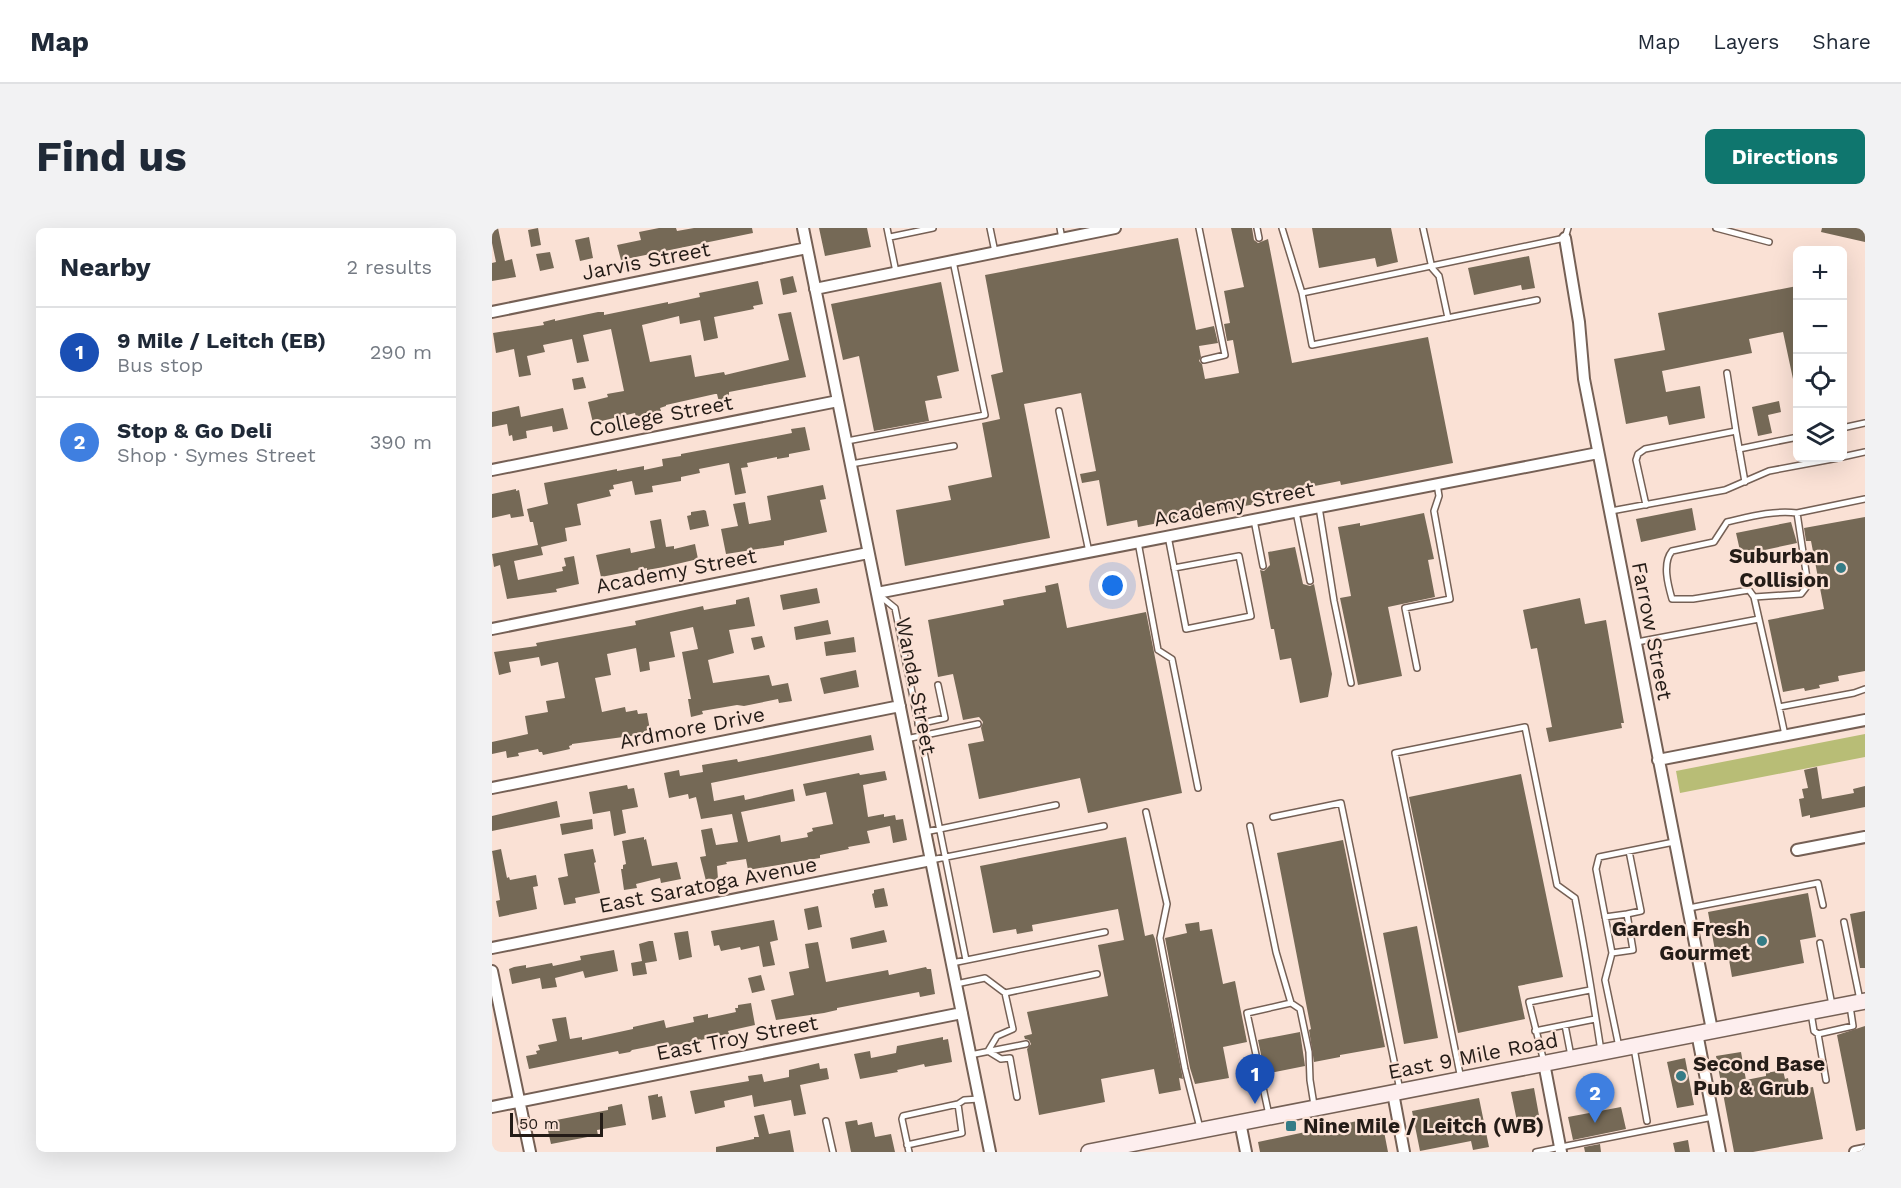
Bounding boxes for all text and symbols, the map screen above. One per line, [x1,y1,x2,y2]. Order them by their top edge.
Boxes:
text: Map [30,25,89,58]
text: Map [1637,29,1680,54]
text: Layers [1713,29,1779,54]
text: Share [1812,29,1871,54]
button: Directions [1705,129,1865,184]
text: Find us [36,132,187,181]
street label: Jarvis Street [580,236,712,285]
map controls [1793,246,1847,462]
button: + [1793,246,1847,300]
text: Nearby [60,252,151,282]
text: 2 results [347,255,432,279]
button: − [1793,300,1847,354]
text: 9 Mile / Leitch (EB) [117,328,326,353]
text: 1 [75,340,84,364]
text: 290 m [370,340,432,364]
text: Bus stop [117,353,203,377]
button: locate [1793,354,1847,408]
street label: College Street [587,389,735,442]
button: layers [1793,408,1847,462]
text: Stop & Go Deli [117,418,272,443]
text: 2 [74,430,85,454]
text: 390 m [370,430,432,454]
text: Shop · Symes Street [117,443,316,467]
street label: Academy Street [1152,476,1316,531]
street label: Academy Street [594,543,758,598]
place label: Suburban Collision [1729,543,1829,592]
street label: Farrow Street [1627,560,1678,702]
marker: Suburban Collision [1834,561,1848,575]
your location [1098,571,1127,600]
street label: Wanda Street [891,615,942,757]
street label: Ardmore Drive [617,701,767,754]
street label: East Saratoga Avenue [597,851,819,918]
place label: Garden Fresh Gourmet [1612,916,1750,965]
marker: Garden Fresh Gourmet [1755,934,1769,948]
street label: East Troy Street [654,1010,820,1065]
street label: East 9 Mile Road [1386,1027,1560,1084]
place label: Second Base Pub & Grub [1693,1051,1825,1100]
pin: 1 [1236,1054,1275,1104]
marker: Second Base Pub & Grub [1674,1069,1688,1083]
pin: 2 [1576,1074,1614,1123]
scale bar [510,1110,603,1138]
place label: Nine Mile / Leitch (WB) [1303,1113,1544,1138]
text: 50 m [519,1114,559,1133]
marker: Nine Mile / Leitch (WB) [1284,1119,1298,1133]

